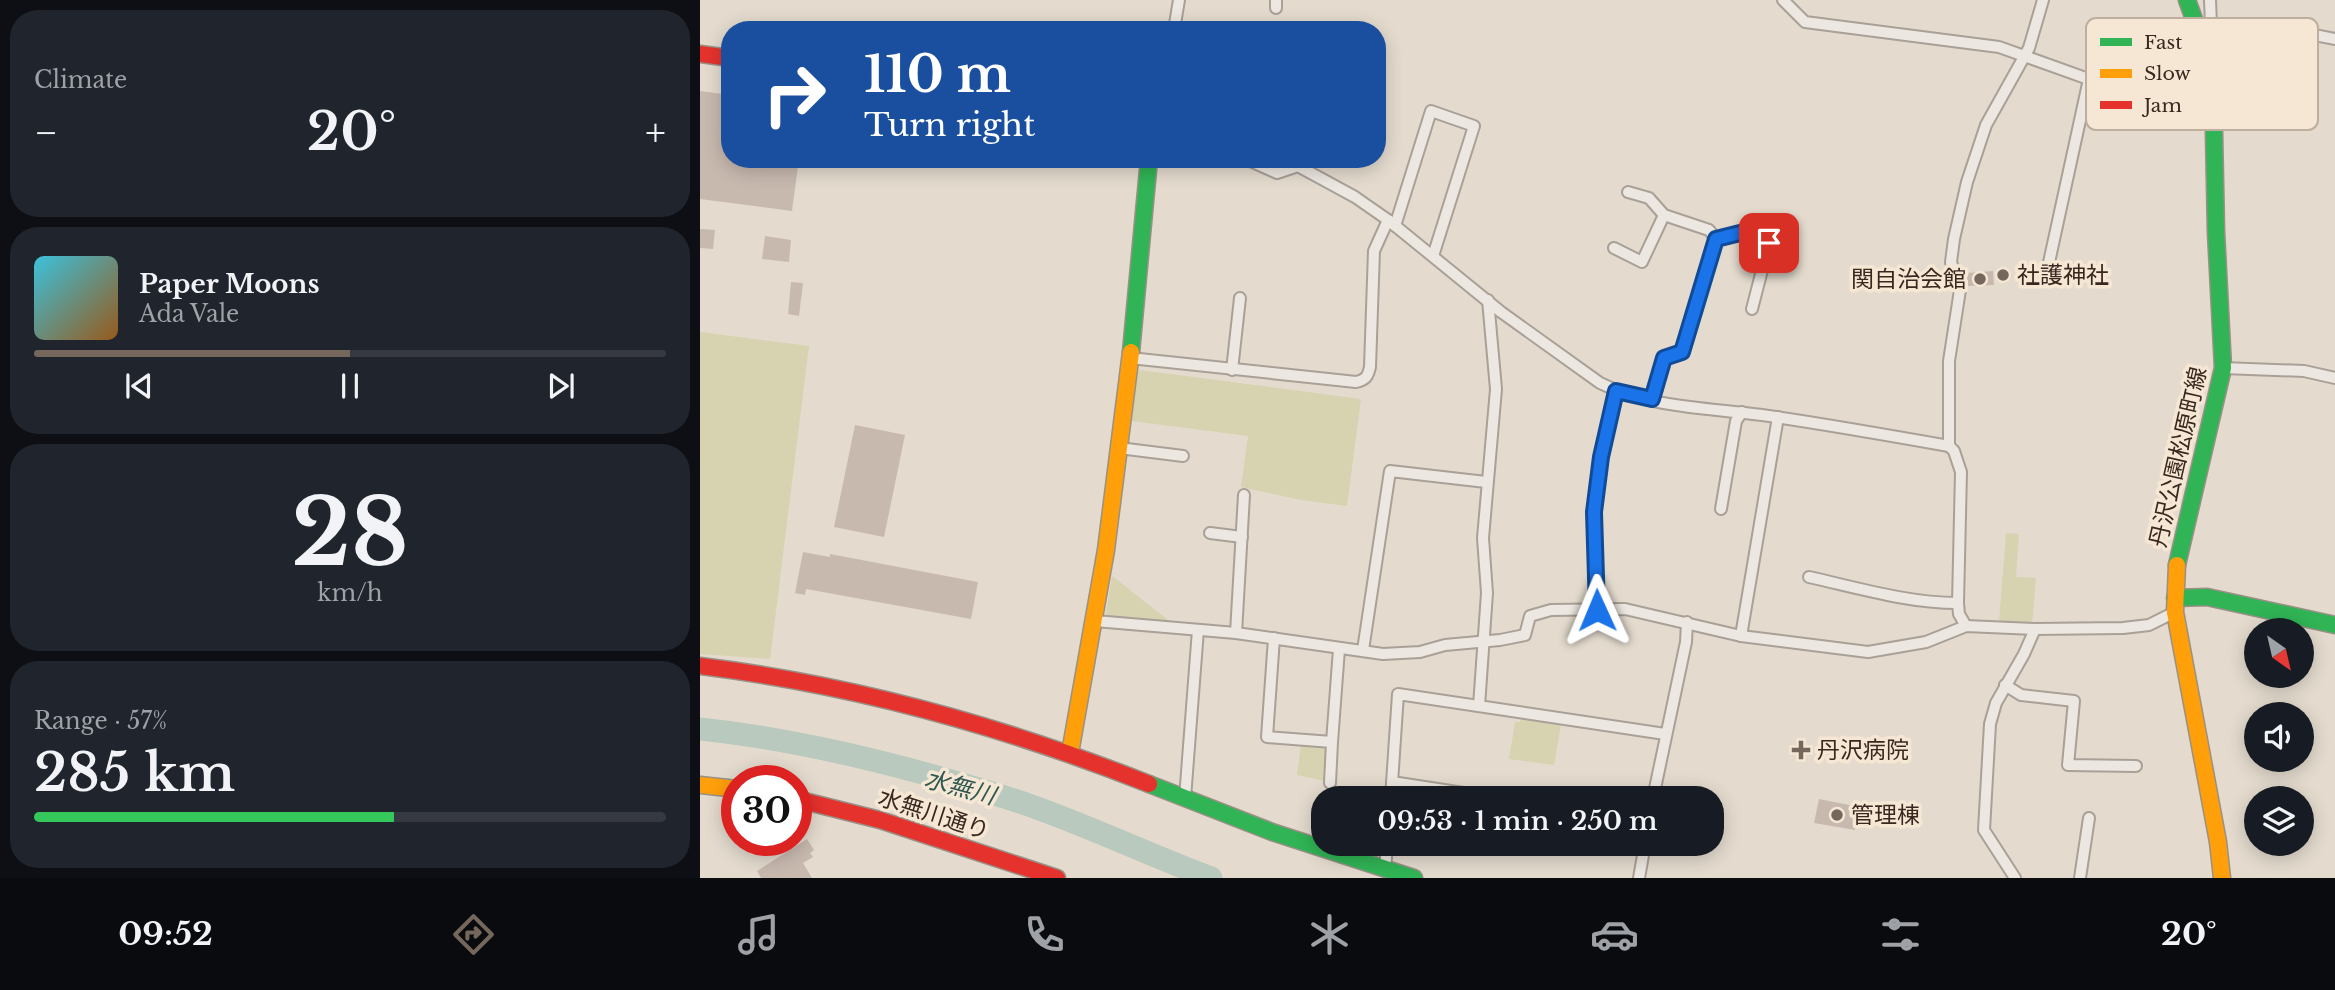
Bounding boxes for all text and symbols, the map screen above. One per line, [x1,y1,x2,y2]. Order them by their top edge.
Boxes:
legend [2086,18,2318,130]
text: Fast [2144,31,2183,54]
text: 110 m [864,44,1011,105]
icon: right [749,49,840,140]
text: Slow [2144,62,2191,85]
text: Climate [34,66,127,94]
text: Jam [2141,94,2182,117]
text: 20° [307,100,396,164]
text: Turn right [864,105,1035,145]
text: − [34,109,58,156]
text: + [645,109,666,156]
pin [1739,213,1799,273]
icon: arrive [1750,224,1788,262]
place label: 社護神社 [2017,261,2109,289]
place label: 関自治会館 [1851,265,1966,293]
marker: 社護神社 [1995,267,2011,283]
text: Paper Moons [139,268,320,300]
marker: 関自治会館 [1972,271,1988,287]
text: Ada Vale [139,300,239,328]
street label: 丹沢公園松原町線 [2144,364,2212,550]
icon: previous [120,367,158,405]
icon: pause [331,367,369,405]
icon: next [542,367,580,405]
text: 28 [291,477,409,590]
position arrow [1560,573,1634,647]
text: km/h [317,579,383,607]
north arrow [2244,618,2314,688]
map controls [2244,618,2314,856]
button: sound [2244,702,2314,772]
text: Range · 57% [34,707,167,735]
place label: 丹沢病院 [1817,736,1909,764]
marker: 丹沢病院 [1791,740,1811,760]
text: 285 km [34,741,235,805]
water label: 水無川 [921,764,1001,811]
speed limit sign: 30 [721,765,812,856]
street label: 水無川通り [875,783,993,845]
button: layers [2244,786,2314,856]
place label: 管理棟 [1851,801,1920,829]
text: 09:53 · 1 min · 250 m [1377,805,1658,837]
marker: 管理棟 [1829,807,1845,823]
icon: directions [449,910,498,959]
icon: music [734,910,783,959]
icon: phone [1020,910,1069,959]
icon: climate [1305,910,1354,959]
icon: car [1590,910,1639,959]
icon: filters [1876,910,1925,959]
text: 09:52 [118,914,213,954]
text: 20° [2161,914,2217,954]

